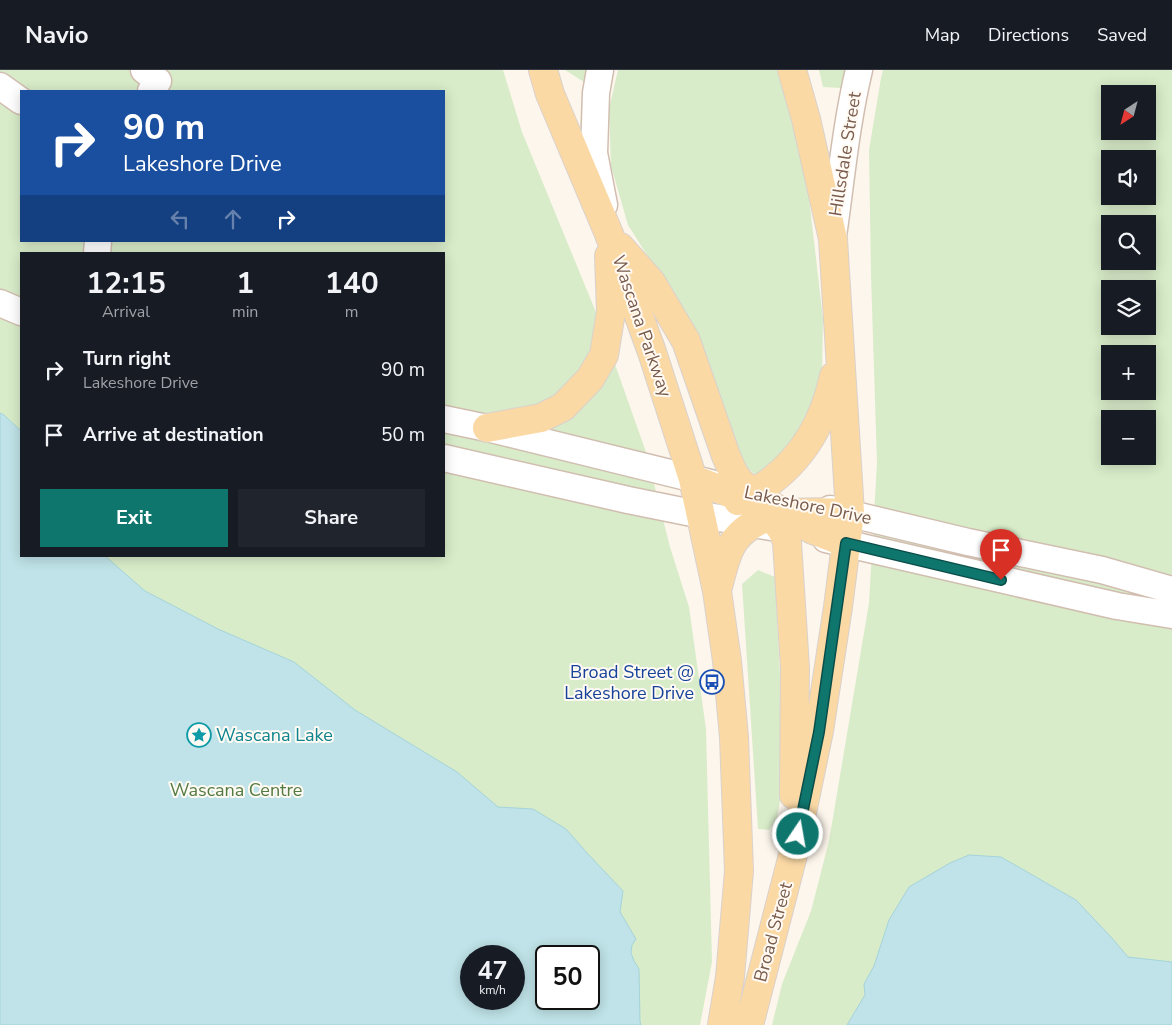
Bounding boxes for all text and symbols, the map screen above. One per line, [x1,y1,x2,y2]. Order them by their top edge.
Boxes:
text: Navio [25,19,89,51]
text: Map [925,23,960,47]
text: Directions [988,23,1069,47]
text: Saved [1097,23,1147,47]
north arrow [1101,85,1156,140]
map controls [1101,85,1156,465]
street label: Hillsdale Street [823,89,867,218]
text: 90 m [123,104,205,151]
icon: right [40,110,105,175]
text: Lakeshore Drive [123,149,282,179]
button: sound [1101,150,1156,205]
icon: left [166,205,194,233]
icon: ahead [219,205,247,233]
icon: right [272,205,300,233]
button: search [1101,215,1156,270]
street label: Wascana Parkway [606,252,678,401]
text: 12:15 [86,263,166,304]
text: 1 [236,263,254,304]
text: 140 [325,263,379,304]
button: layers [1101,280,1156,335]
text: Arrival [102,301,150,323]
text: min [232,301,258,323]
text: m [345,301,359,323]
button: + [1101,345,1156,400]
text: Turn right [83,346,170,372]
icon: right [40,356,68,384]
text: 90 m [381,357,425,383]
text: Lakeshore Drive [83,372,198,394]
button: − [1101,410,1156,465]
icon: arrive [40,421,68,449]
text: Arrive at destination [83,422,264,448]
text: 50 m [381,422,425,448]
street label: Lakeshore Drive [742,480,874,530]
button: Exit [40,489,228,547]
button: Share [238,489,425,547]
pin [980,529,1022,580]
icon: arrive [987,536,1015,564]
place label: Broad Street @ Lakeshore Drive [564,660,694,705]
bus stop icon: Broad Street @ Lakeshore Drive [699,669,725,695]
place icon: Wascana Lake [186,722,212,748]
place label: Wascana Lake [216,723,333,747]
park label: Wascana Centre [170,778,302,802]
position arrow [771,807,823,859]
street label: Broad Street [748,879,798,985]
speed limit sign: 50 [535,945,600,1010]
text: 47 [477,954,508,988]
text: km/h [479,982,506,998]

